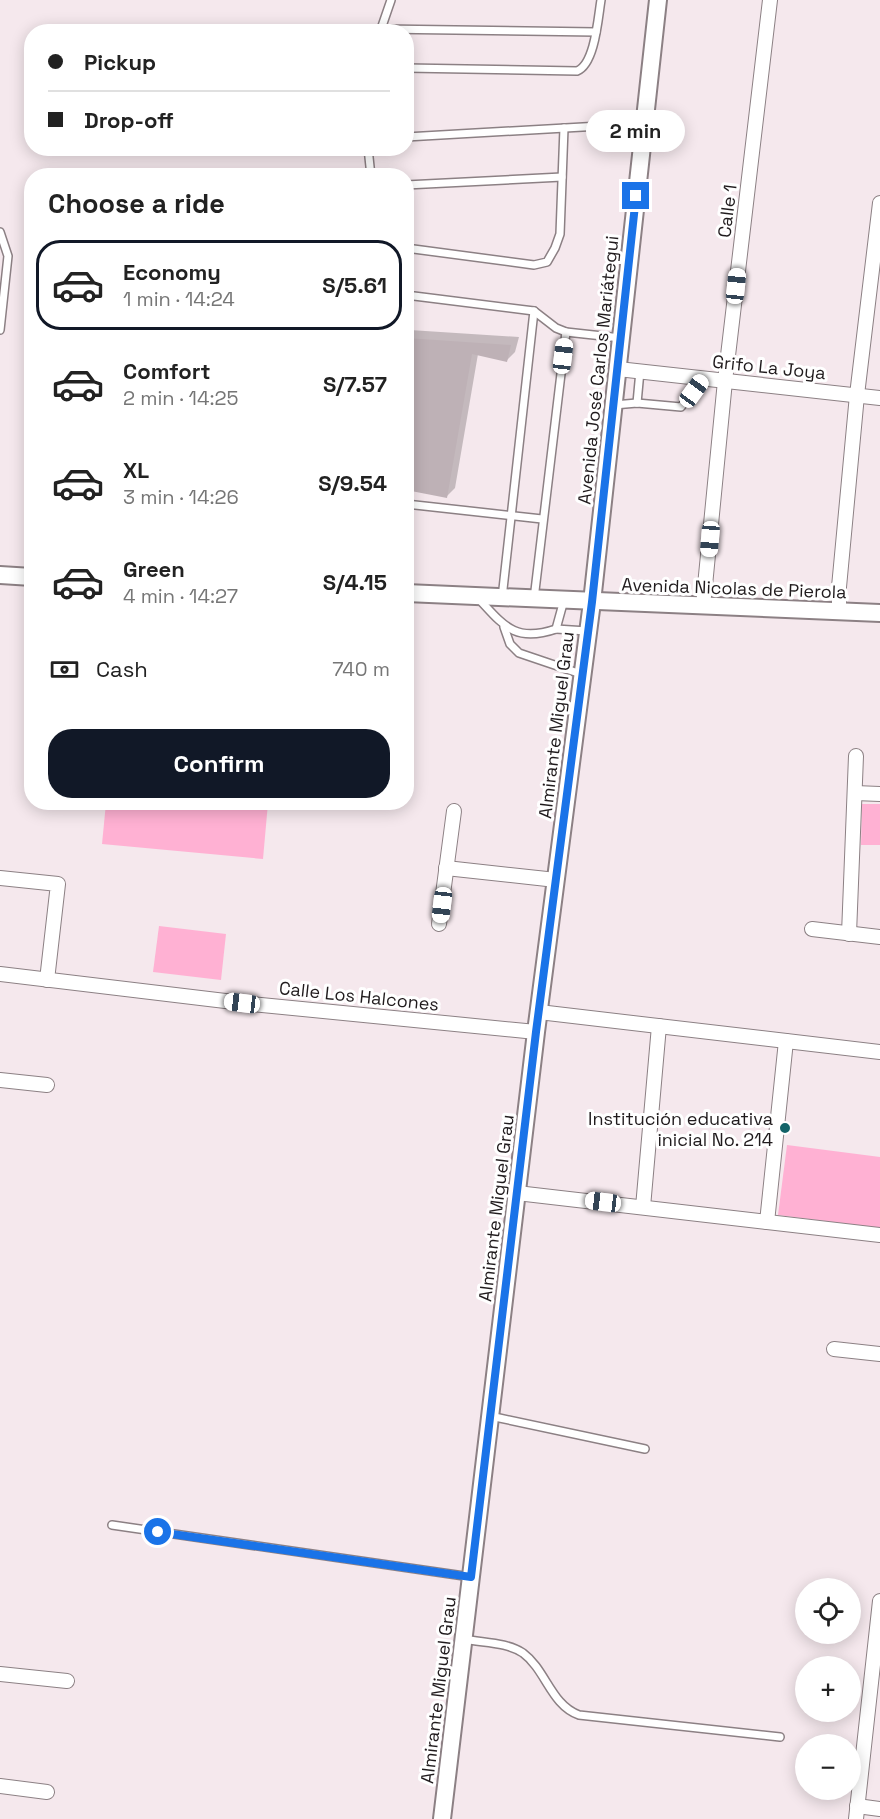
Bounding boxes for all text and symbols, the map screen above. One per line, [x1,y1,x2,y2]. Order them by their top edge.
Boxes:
text: Pickup [84,48,156,76]
text: Drop-off [84,106,174,134]
callout: 2 min [586,109,686,151]
text: 2 min [610,118,661,144]
route end [622,182,649,209]
street label: Calle 1 [712,183,742,239]
text: Choose a ride [48,186,225,221]
street label: Avenida José Carlos Mariátegui [572,235,624,505]
icon: car [51,258,105,312]
text: Economy [123,258,221,286]
car [725,267,747,305]
text: S/5.61 [322,271,387,299]
text: 1 min · 14:24 [123,286,235,312]
car [552,337,574,375]
street label: Grifo La Joya [711,350,827,384]
icon: car [51,357,105,411]
text: Comfort [123,357,211,385]
text: S/7.57 [323,370,387,398]
car [676,371,712,411]
text: 2 min · 14:25 [123,385,239,411]
icon: car [51,456,105,510]
text: XL [123,456,149,484]
text: S/9.54 [318,469,387,497]
text: 3 min · 14:26 [123,484,239,510]
car [699,520,721,558]
icon: car [51,555,105,609]
text: Green [123,555,185,583]
text: S/4.15 [323,568,387,596]
street label: Avenida Nicolas de Pierola [621,573,847,603]
text: 4 min · 14:27 [123,583,238,609]
street label: Almirante Miguel Grau [533,630,579,820]
icon: cash [48,653,81,686]
text: Cash [96,655,148,683]
text: 740 m [332,656,390,682]
button: Confirm [48,729,390,798]
car [431,886,453,924]
street label: Calle Los Halcones [278,976,440,1016]
car [223,992,261,1014]
place label: Institución educativa inicial No. 214 [588,1107,773,1151]
street label: Almirante Miguel Grau [473,1113,519,1303]
marker: Institución educativa inicial No. 214 [778,1121,792,1135]
car [584,1191,622,1213]
route start [144,1518,171,1545]
map controls [795,1578,861,1800]
button: locate [795,1578,861,1644]
street label: Almirante Miguel Grau [415,1595,461,1785]
button: + [795,1656,861,1722]
button: − [795,1734,861,1800]

